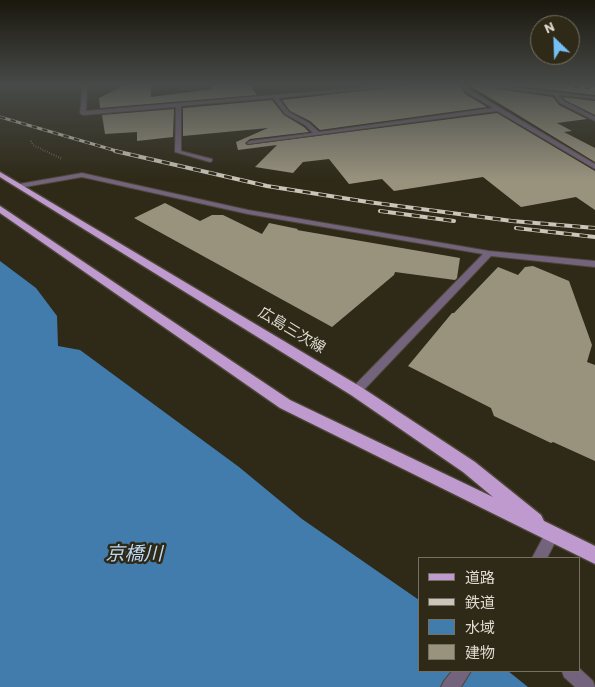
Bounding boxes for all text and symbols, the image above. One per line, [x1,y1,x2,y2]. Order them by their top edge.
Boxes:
north arrow [530,15,580,65]
text: N [541,17,557,36]
street label: 広島三次線 [255,303,329,357]
water label: 京橋川 [106,543,162,565]
legend [418,557,580,672]
text: 道路 [465,568,495,586]
text: 鉄道 [465,593,495,611]
text: 水域 [465,618,495,636]
text: 建物 [465,643,495,661]

